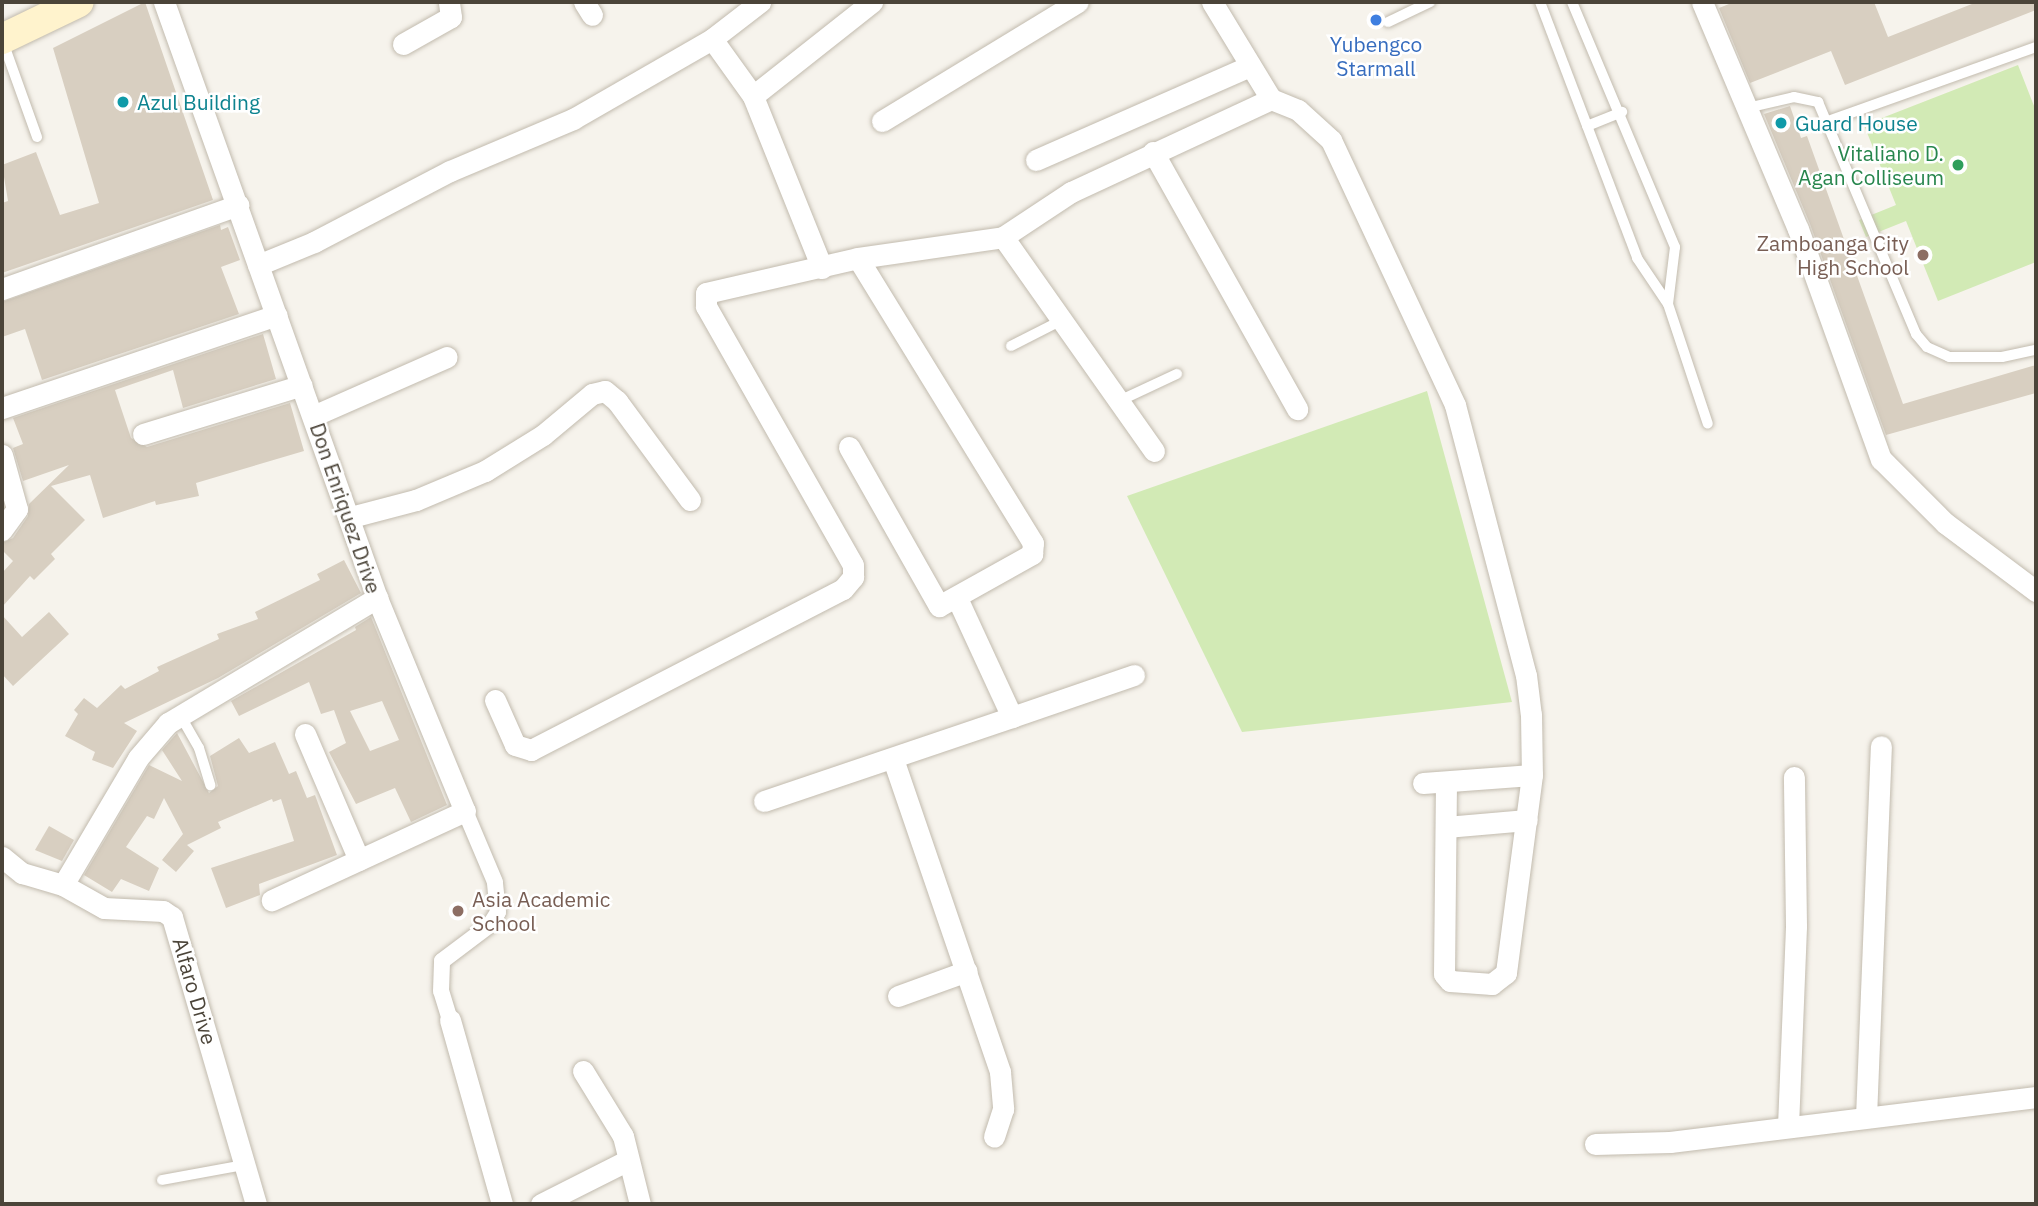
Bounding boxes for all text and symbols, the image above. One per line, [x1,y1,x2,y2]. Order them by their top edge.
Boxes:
marker: Yubengco Starmall [1368,12,1384,28]
place label: Yubengco Starmall [1330,31,1422,81]
place label: Azul Building [137,89,260,115]
marker: Azul Building [115,94,131,110]
place label: Guard House [1795,110,1918,136]
marker: Guard House [1773,115,1789,131]
place label: Vitaliano D. Agan Colliseum [1798,140,1944,190]
marker: Vitaliano D. Agan Colliseum [1950,157,1966,173]
place label: Zamboanga City High School [1757,230,1909,280]
marker: Zamboanga City High School [1915,247,1931,263]
street label: Don Enriquez Drive [305,419,387,597]
place label: Asia Academic School [472,886,610,936]
marker: Asia Academic School [450,903,466,919]
street label: Alfaro Drive [168,935,222,1047]

